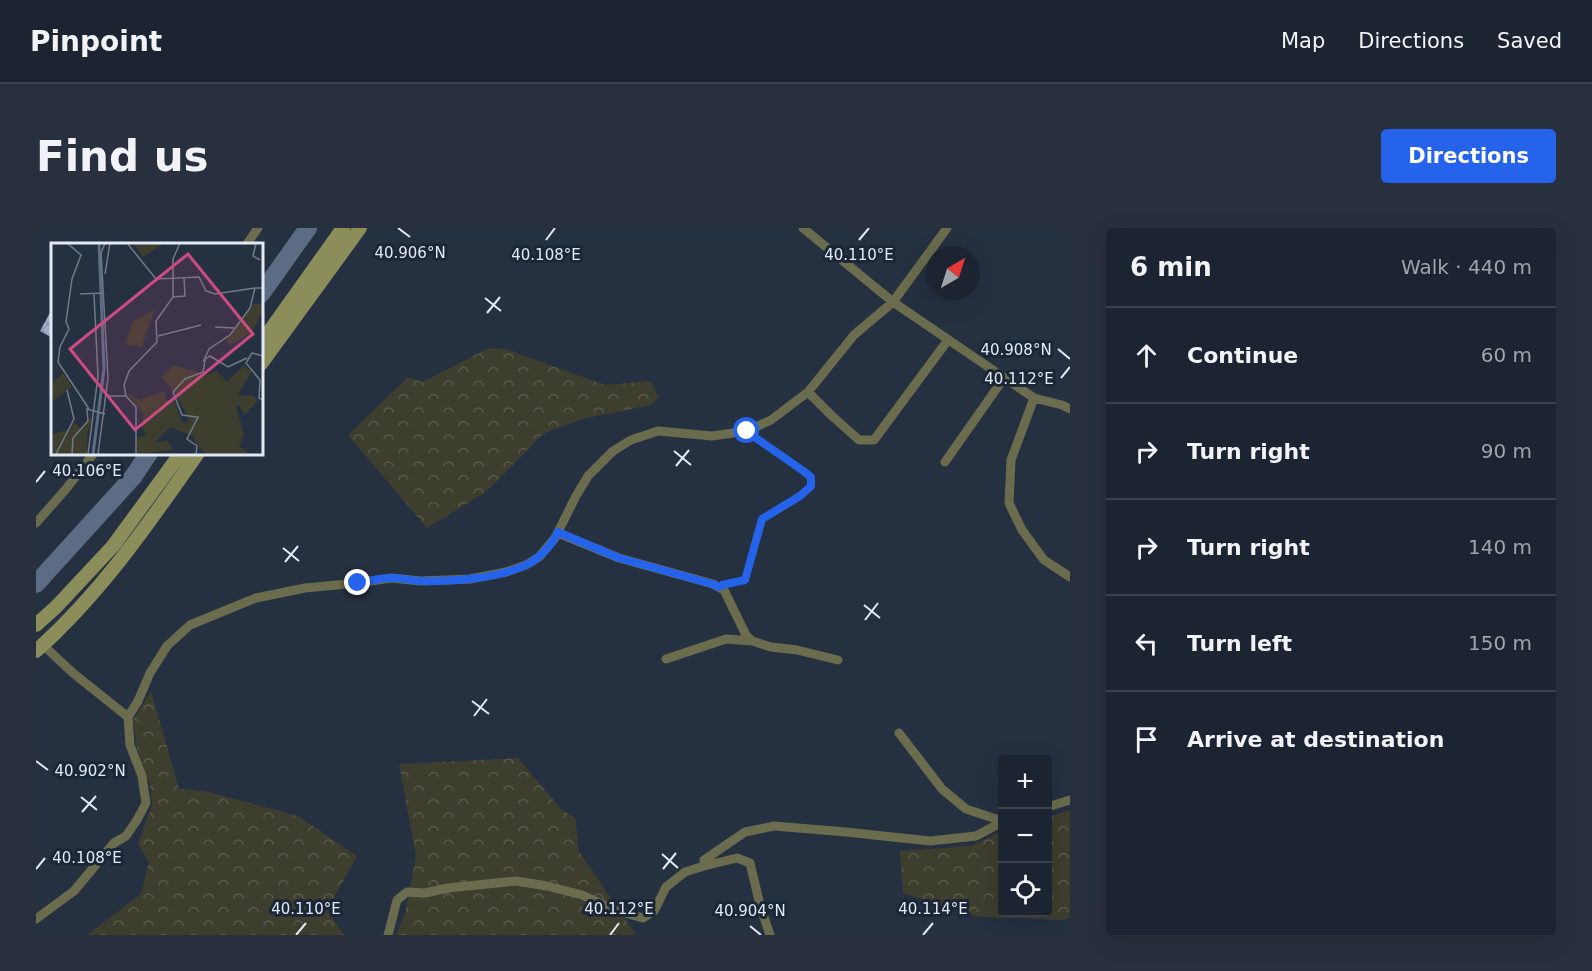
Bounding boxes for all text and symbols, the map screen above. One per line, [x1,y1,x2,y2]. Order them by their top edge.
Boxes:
text: Pinpoint [30,25,162,58]
text: Map [1281,29,1325,53]
text: Directions [1358,29,1464,53]
text: Saved [1497,29,1562,53]
button: Directions [1381,129,1556,183]
text: Find us [36,132,209,181]
inset map [51,243,262,454]
text: 40.906°N [374,244,446,262]
text: 40.108°E [511,246,581,264]
text: 40.110°E [824,246,894,264]
north arrow [926,246,980,300]
text: 6 min [1130,252,1212,282]
text: Walk · 440 m [1401,255,1532,279]
icon: ahead [1130,339,1163,372]
text: 40.908°N [980,341,1052,359]
text: Continue [1187,343,1298,368]
text: 60 m [1481,343,1532,367]
text: 40.112°E [984,370,1054,388]
route start [733,417,759,443]
icon: right [1130,435,1163,468]
text: Turn right [1187,439,1310,464]
text: 90 m [1481,439,1532,463]
text: 40.106°E [52,462,122,480]
icon: right [1130,531,1163,564]
text: Turn right [1187,535,1310,560]
text: 140 m [1468,535,1532,559]
route end [344,569,370,595]
icon: left [1130,627,1163,660]
text: Turn left [1187,631,1292,656]
text: 150 m [1468,631,1532,655]
icon: arrive [1130,723,1163,756]
text: Arrive at destination [1187,727,1444,752]
map controls [998,755,1052,917]
button: + [998,755,1052,809]
text: 40.902°N [54,762,126,780]
button: − [998,809,1052,863]
text: 40.108°E [52,849,122,867]
button: locate [998,863,1052,917]
text: 40.110°E [271,900,341,918]
text: 40.112°E [584,900,654,918]
text: 40.114°E [898,900,968,918]
text: 40.904°N [714,902,786,920]

